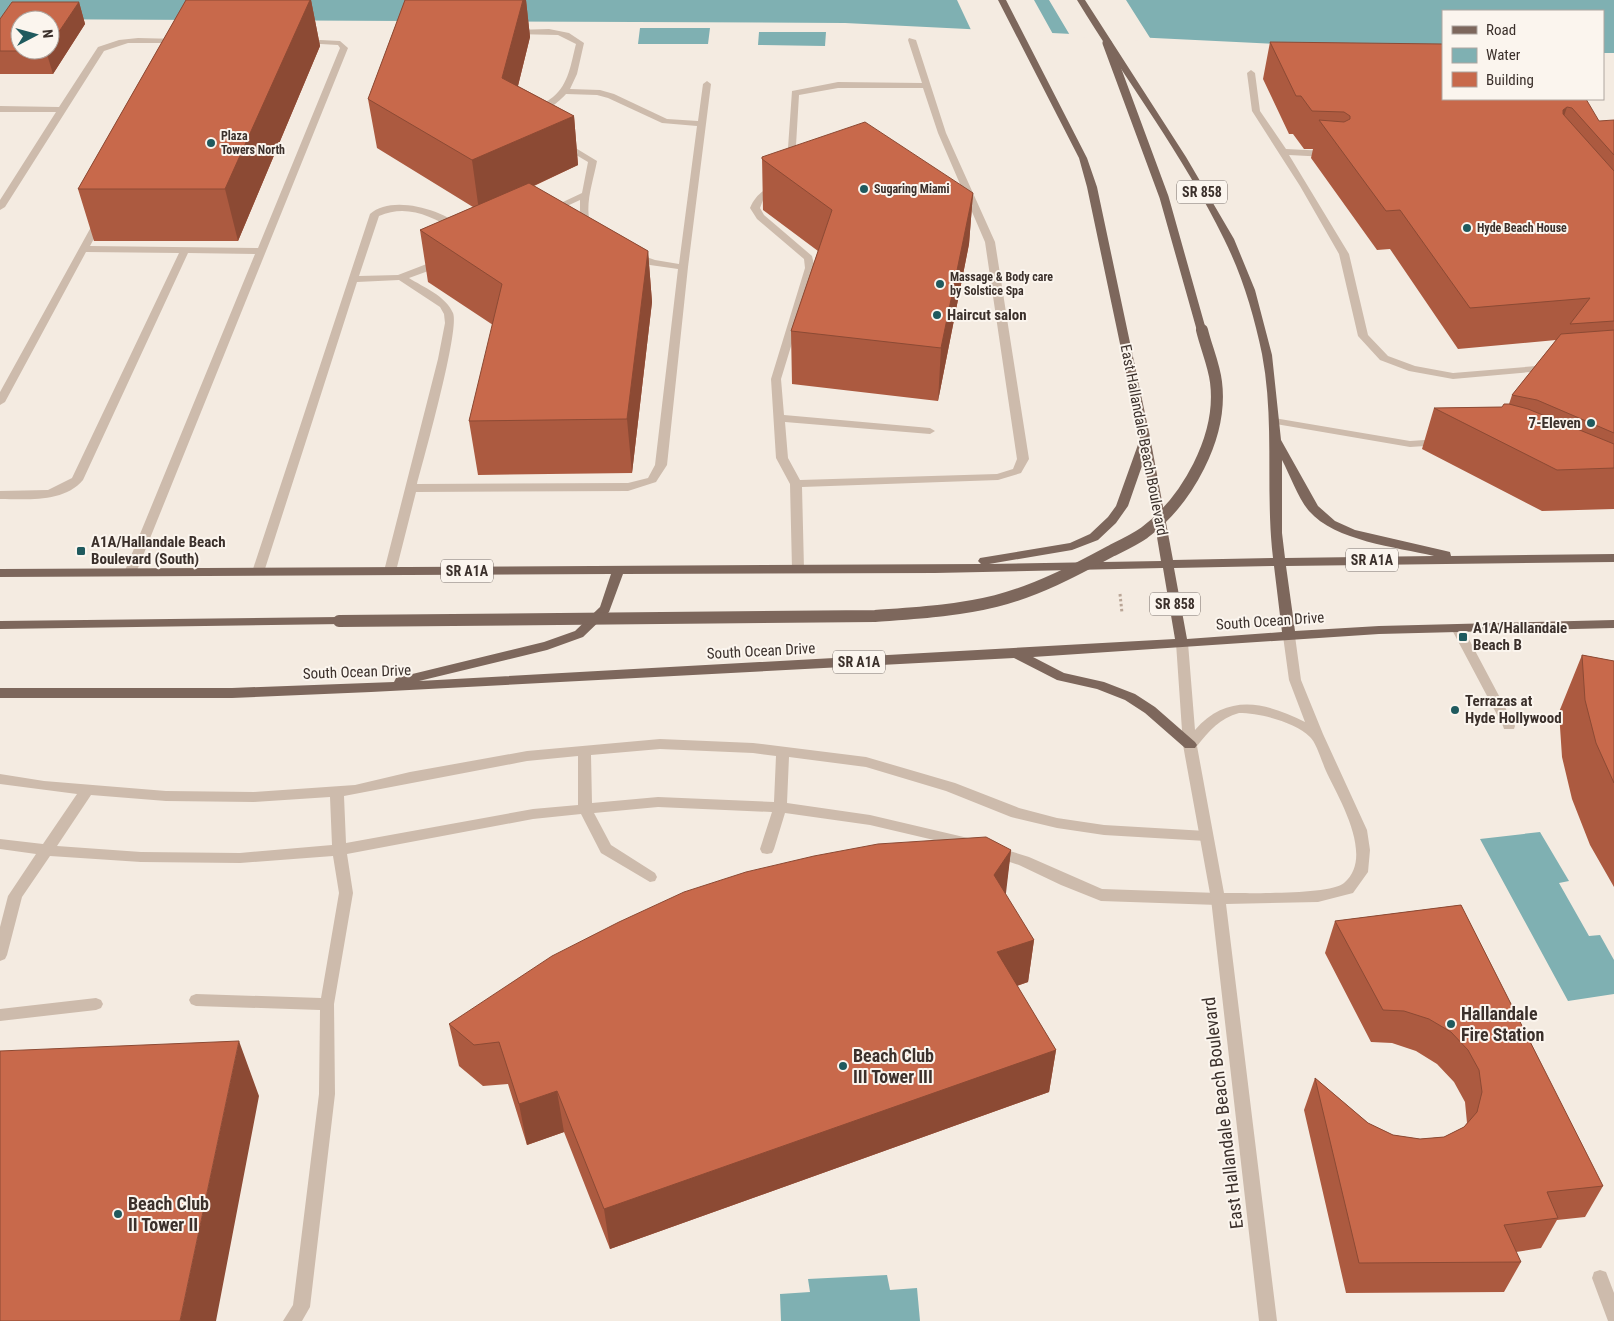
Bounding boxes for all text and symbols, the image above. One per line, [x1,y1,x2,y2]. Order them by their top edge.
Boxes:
north arrow [10,10,60,60]
legend [1442,10,1604,100]
text: Road [1486,21,1516,39]
text: N [40,29,56,39]
text: Water [1486,46,1521,64]
text: Building [1486,71,1534,89]
place label: Plaza Towers North [221,129,285,157]
marker: Plaza Towers North [205,137,217,149]
road number: SR 858 [1177,180,1227,203]
place label: Sugaring Miami [874,182,949,196]
marker: Sugaring Miami [858,183,870,195]
place label: Hyde Beach House [1477,221,1567,235]
marker: Hyde Beach House [1461,222,1473,234]
place label: Massage & Body care by Solstice Spa [950,270,1053,298]
marker: Massage & Body care by Solstice Spa [934,278,946,290]
place label: Haircut salon [947,306,1027,324]
marker: Haircut salon [931,309,943,321]
street label: East Hallandale Beach Boulevard [1117,343,1171,537]
place label: 7-Eleven [1529,414,1581,432]
marker: 7-Eleven [1585,417,1597,429]
place label: A1A/Hallandale Beach Boulevard (South) [91,533,226,568]
marker: A1A/Hallandale Beach Boulevard (South) [75,545,87,557]
road number: SR A1A [1346,548,1398,572]
road number: SR A1A [441,560,493,582]
road number: SR 858 [1150,592,1200,616]
street label: South Ocean Drive [1215,608,1325,634]
place label: A1A/Hallandale Beach B [1473,619,1567,654]
marker: A1A/Hallandale Beach B [1457,631,1469,643]
street label: South Ocean Drive [706,639,816,663]
road number: SR A1A [833,650,885,674]
street label: South Ocean Drive [302,661,412,683]
place label: Terrazas at Hyde Hollywood [1465,692,1562,727]
marker: Terrazas at Hyde Hollywood [1449,704,1461,716]
street label: East Hallandale Beach Boulevard [1198,996,1247,1230]
place label: Hallandale Fire Station [1461,1003,1544,1045]
marker: Hallandale Fire Station [1445,1018,1457,1030]
place label: Beach Club III Tower III [853,1045,934,1087]
marker: Beach Club III Tower III [837,1060,849,1072]
place label: Beach Club II Tower II [128,1193,209,1235]
marker: Beach Club II Tower II [112,1208,124,1220]

